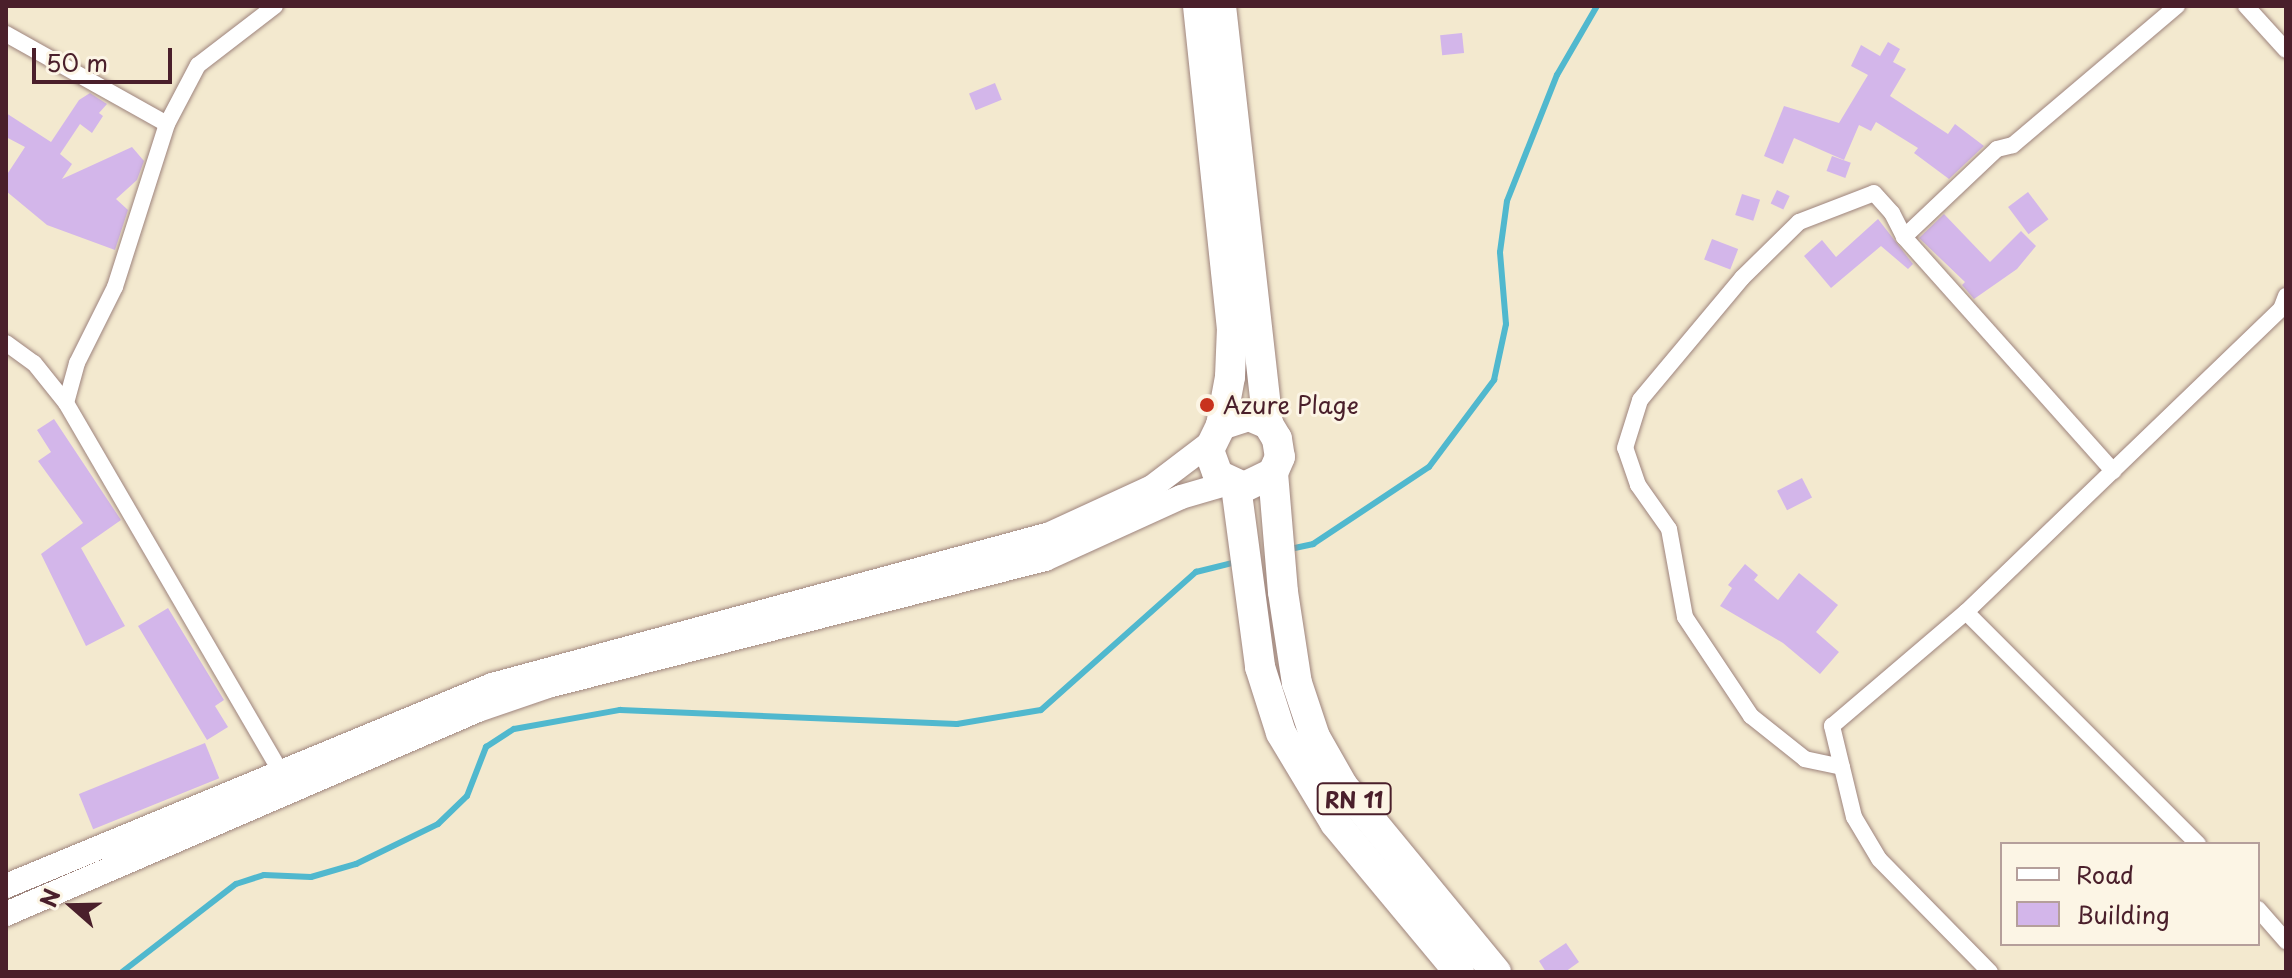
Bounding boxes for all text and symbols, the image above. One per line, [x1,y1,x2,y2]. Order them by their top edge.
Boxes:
scale bar [36,32,176,82]
text: 50 m [46,44,108,80]
place label: Azure Plage [1223,391,1360,419]
marker: Azure Plage [1198,396,1216,414]
road number: RN 11 [1314,781,1394,817]
legend [2000,842,2260,946]
text: Road [2076,856,2134,892]
north arrow [32,866,112,946]
text: N [30,884,67,911]
text: Building [2076,896,2170,932]

